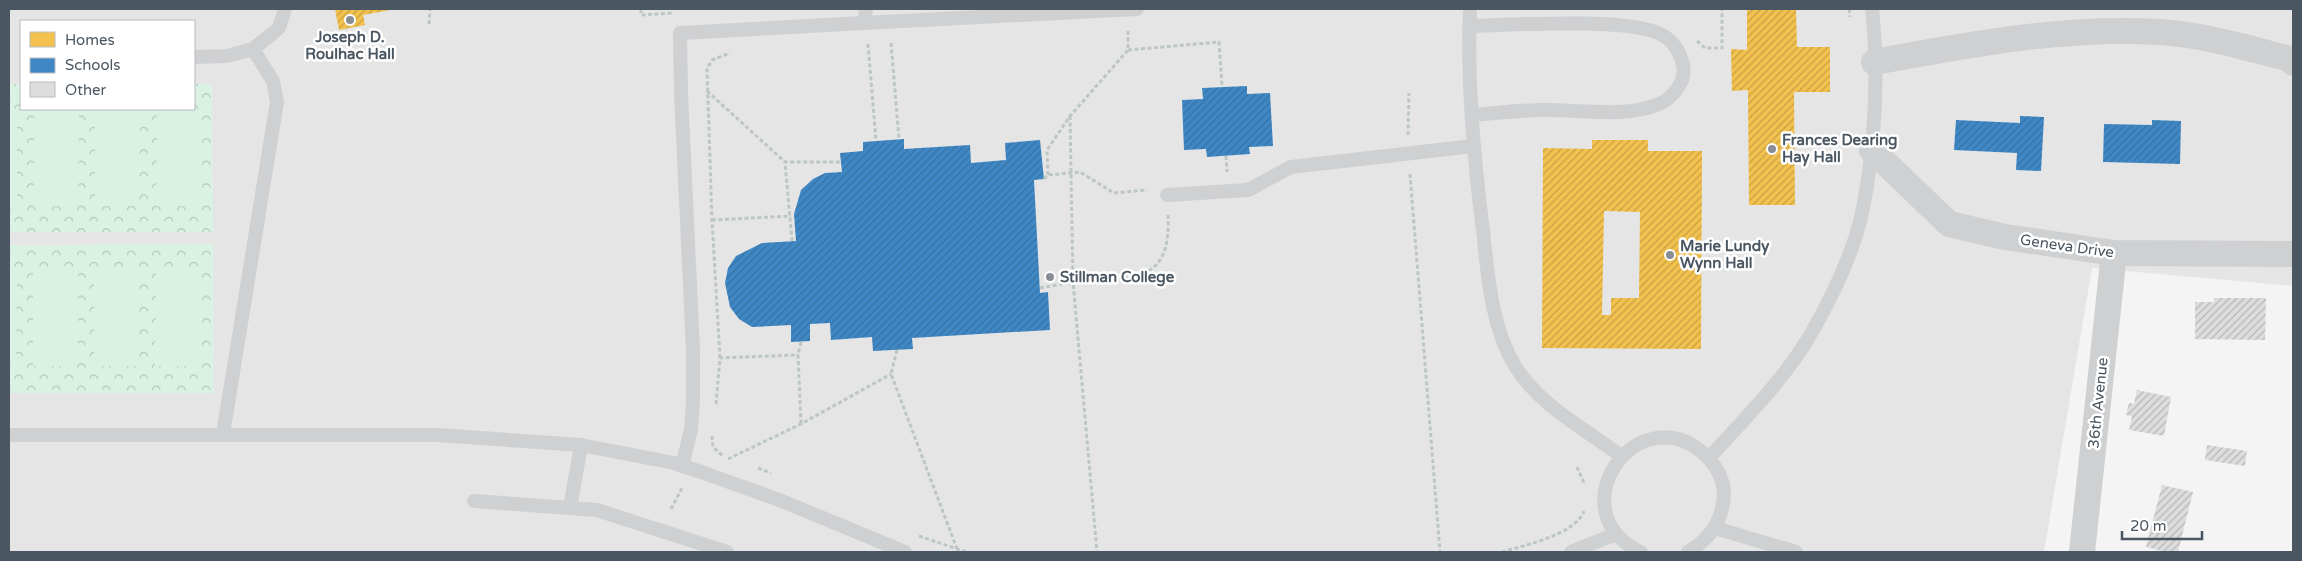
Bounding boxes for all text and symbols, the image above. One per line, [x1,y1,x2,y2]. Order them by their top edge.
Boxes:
marker: Joseph D. Roulhac Hall [344,14,356,26]
legend [20,20,195,110]
place label: Joseph D. Roulhac Hall [305,28,395,63]
text: Homes [65,31,115,49]
text: Schools [65,56,121,74]
text: Other [65,81,107,99]
place label: Frances Dearing Hay Hall [1782,131,1898,167]
marker: Frances Dearing Hay Hall [1766,143,1778,155]
street label: Geneva Drive [2019,231,2115,261]
place label: Marie Lundy Wynn Hall [1680,237,1769,273]
marker: Marie Lundy Wynn Hall [1664,249,1676,261]
place label: Stillman College [1060,268,1175,287]
marker: Stillman College [1044,271,1056,283]
street label: 36th Avenue [2084,357,2112,449]
scale bar [2122,508,2202,540]
text: 20 m [2130,517,2167,535]

